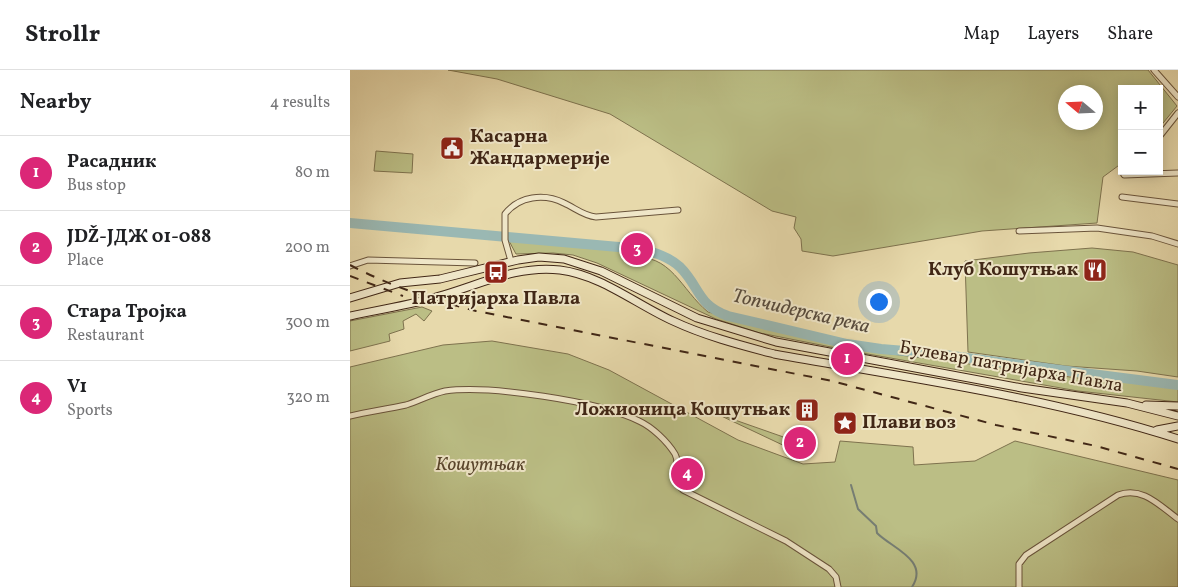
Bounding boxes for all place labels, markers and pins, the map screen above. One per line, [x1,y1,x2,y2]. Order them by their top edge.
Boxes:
place label: Касарна Жандармерије [470,124,610,172]
public building icon: Касарна Жандармерије [439,135,465,161]
pin: 3 [621,230,653,268]
place label: Клуб Кошутњак [928,257,1079,283]
restaurant icon: Клуб Кошутњак [1082,257,1108,283]
bus stop icon: Патријарха Павла [483,259,509,285]
place label: Патријарха Павла [412,286,580,312]
pin: 1 [831,340,863,378]
place label: Ложионица Кошутњак [575,397,791,423]
building icon: Ложионица Кошутњак [794,397,820,423]
place icon: Плави воз [832,410,858,436]
place label: Плави воз [862,410,956,436]
pin: 2 [784,424,816,462]
pin: 4 [671,455,703,493]

